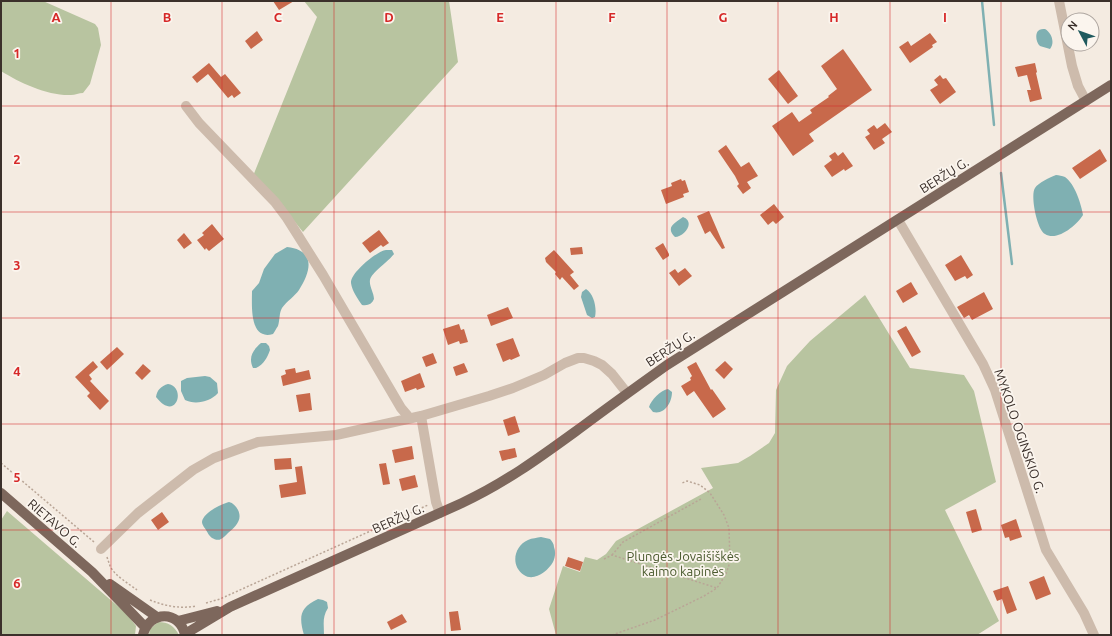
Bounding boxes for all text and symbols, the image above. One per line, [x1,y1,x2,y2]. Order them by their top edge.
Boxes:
text: A [51,10,61,24]
text: B [163,10,172,24]
text: C [274,10,283,24]
text: D [384,10,394,24]
text: E [496,10,504,24]
text: F [608,10,616,24]
text: G [719,10,728,24]
text: H [829,10,839,24]
text: I [943,10,947,24]
north arrow [1060,12,1100,52]
text: N [1065,18,1080,32]
text: 1 [13,46,21,60]
text: 2 [13,152,21,166]
street label: BERŽŲ G. [916,154,971,196]
text: 3 [13,258,21,272]
street label: BERŽŲ G. [643,326,697,369]
text: 4 [13,364,21,378]
street label: MYKOLO OGINSKIO G. [992,367,1048,495]
text: 5 [13,470,21,484]
street label: RIETAVO G. [25,496,85,550]
street label: BERŽŲ G. [370,499,426,536]
park label: Plungės Jovaišiškės kaimo kapinės [626,549,740,578]
text: 6 [13,576,21,590]

